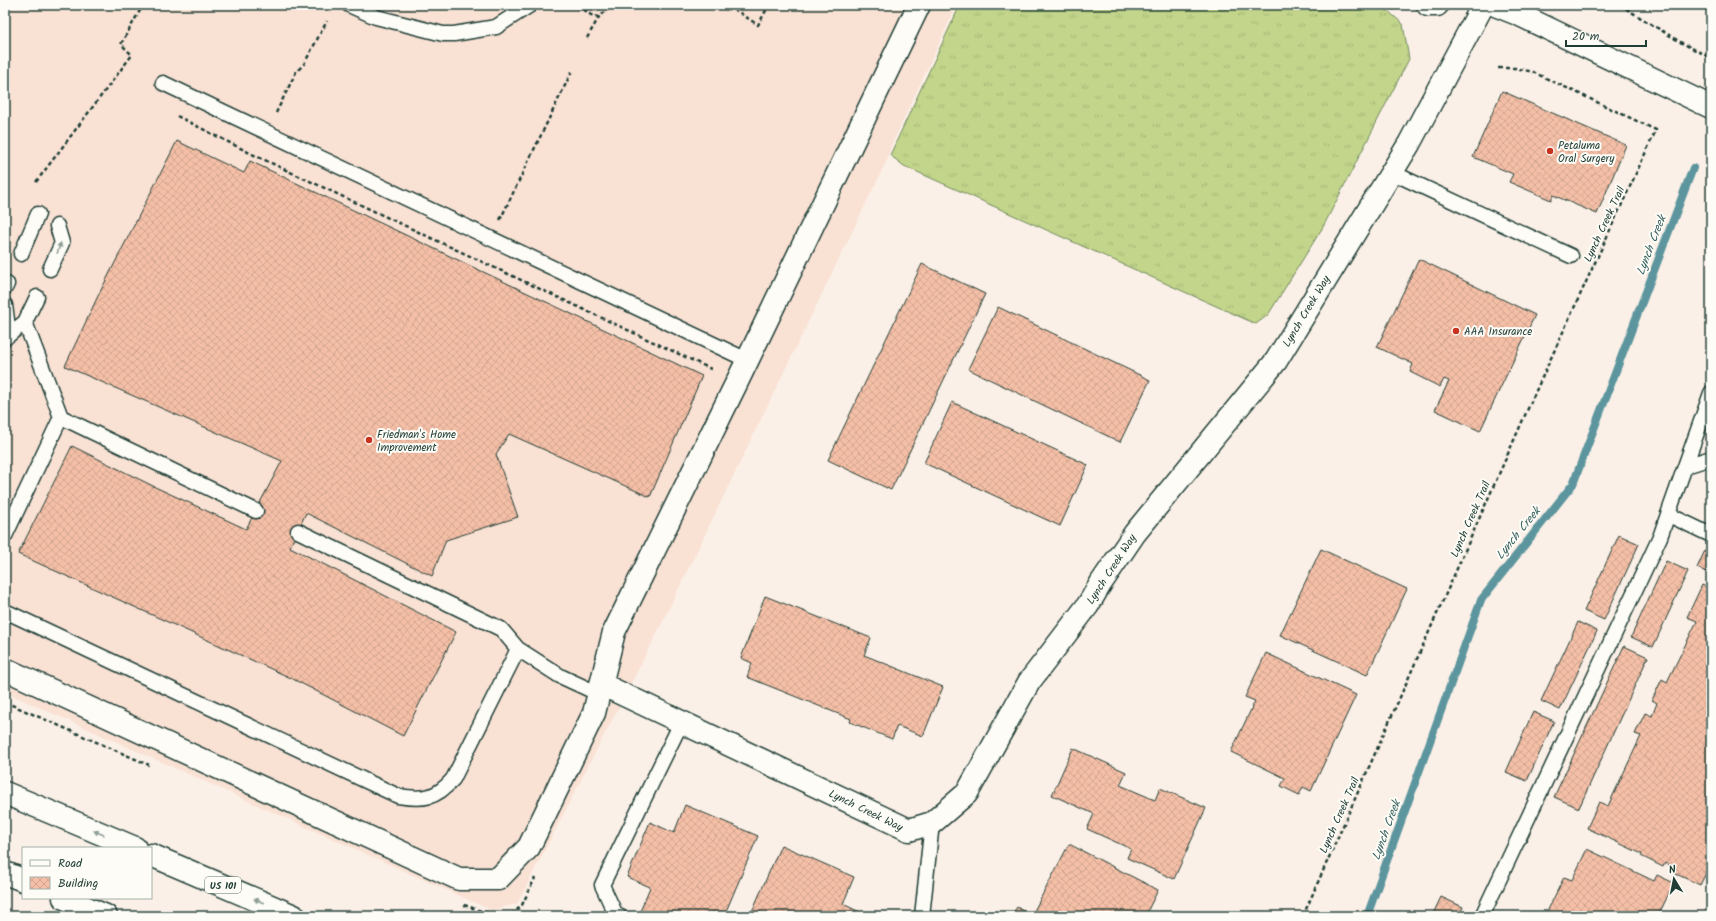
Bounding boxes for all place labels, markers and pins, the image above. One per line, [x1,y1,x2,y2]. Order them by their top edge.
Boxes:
place label: Petaluma Oral Surgery [1558,137,1615,168]
marker: Petaluma Oral Surgery [1545,146,1555,156]
place label: AAA Insurance [1464,323,1532,341]
marker: AAA Insurance [1451,326,1461,336]
place label: Friedman's Home Improvement [377,426,456,457]
marker: Friedman's Home Improvement [364,435,374,445]

